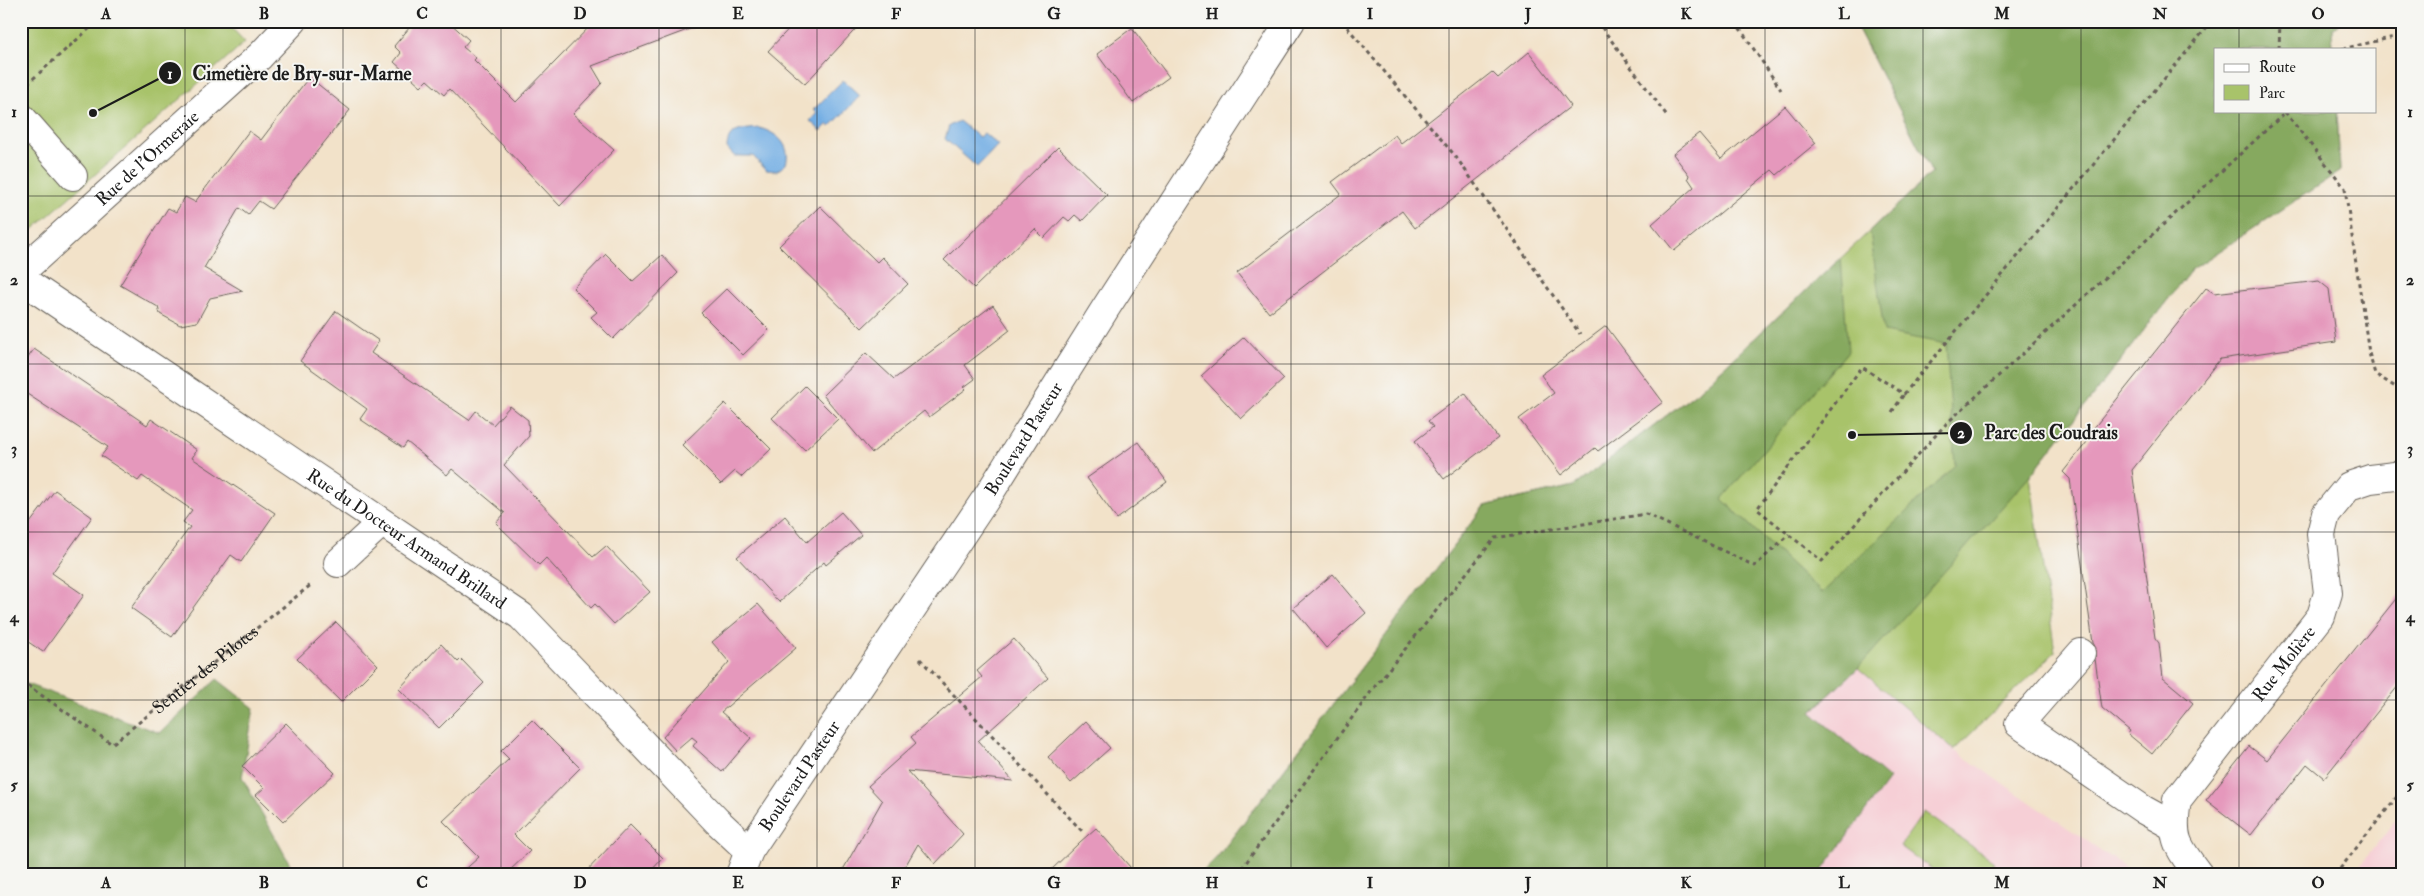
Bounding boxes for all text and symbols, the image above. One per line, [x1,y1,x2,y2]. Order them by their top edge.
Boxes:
text: A [100,4,112,24]
text: B [259,4,269,24]
text: C [416,4,428,24]
text: D [573,4,587,24]
text: E [732,4,744,24]
text: F [891,4,901,24]
text: G [1047,4,1061,24]
text: H [1205,4,1219,24]
text: I [1367,4,1374,24]
text: J [1524,4,1532,25]
text: K [1680,4,1692,24]
text: L [1838,4,1850,24]
text: M [1993,4,2010,24]
text: N [2152,4,2168,24]
text: O [2311,4,2325,24]
legend [2214,48,2376,112]
callout: Cimetière de Bry-sur-Marne [158,56,422,90]
text: Route [2259,58,2296,77]
text: Cimetière de Bry-sur-Marne [193,62,412,87]
text: 1 [167,65,173,84]
text: Parc [2259,84,2285,103]
text: 1 [11,102,17,122]
text: 1 [2407,102,2413,122]
street label: Rue de l'Ormeraie [91,105,204,211]
text: 2 [10,270,18,290]
text: 2 [2406,270,2414,290]
street label: Boulevard Pasteur [980,378,1068,500]
callout: Parc des Coudrais [1949,416,2127,450]
text: Parc des Coudrais [1984,421,2118,445]
text: 2 [1957,424,1965,443]
text: 3 [11,439,17,459]
text: 3 [2407,439,2413,459]
street label: Rue du Docteur Armand Brillard [302,464,511,615]
text: 4 [9,607,20,627]
text: 4 [2405,607,2416,627]
street label: Sentier des Pilotes [148,620,263,719]
street label: Rue Molière [2247,621,2321,707]
street label: Boulevard Pasteur [754,716,846,836]
text: 5 [10,775,18,795]
text: 5 [2406,775,2414,795]
text: A [100,873,112,893]
text: B [259,873,269,893]
text: C [416,873,428,893]
text: D [573,873,587,893]
text: E [732,873,744,893]
text: F [891,873,901,893]
text: G [1047,873,1061,893]
text: H [1205,873,1219,893]
text: I [1367,873,1374,893]
text: J [1524,873,1532,894]
text: K [1680,873,1692,893]
text: L [1838,873,1850,893]
text: M [1993,873,2010,893]
text: N [2152,873,2168,893]
text: O [2311,873,2325,893]

